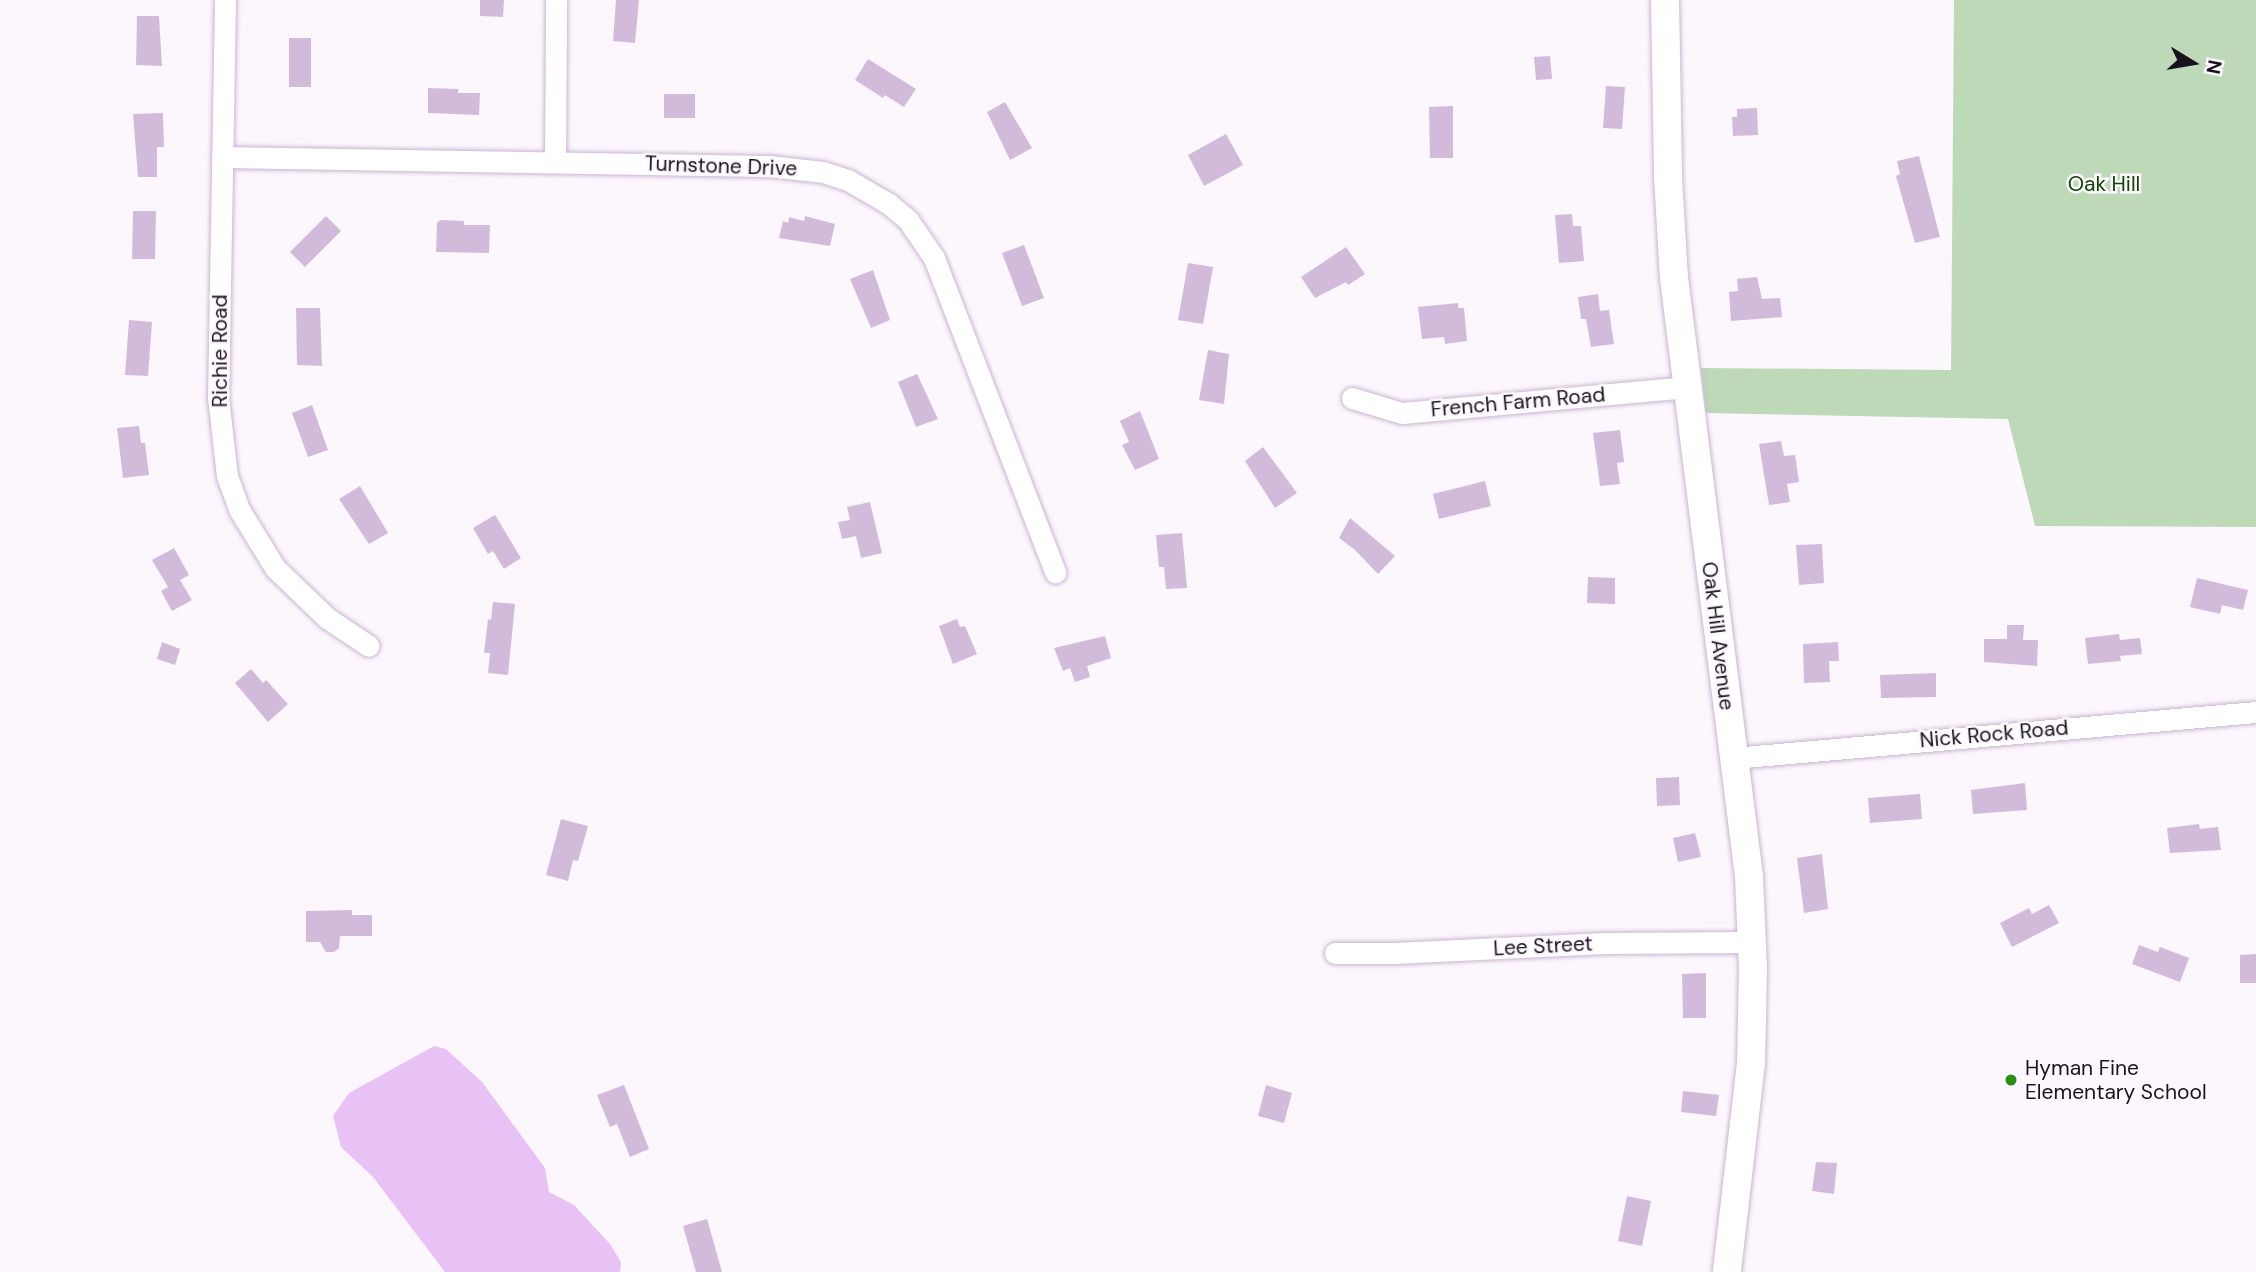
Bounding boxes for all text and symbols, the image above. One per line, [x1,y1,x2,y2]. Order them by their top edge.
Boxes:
north arrow [2158,28,2228,98]
text: N [2201,58,2228,76]
street label: Turnstone Drive [644,151,798,181]
park label: Oak Hill [2068,171,2140,197]
street label: Richie Road [207,294,233,408]
street label: French Farm Road [1430,382,1606,422]
street label: Oak Hill Avenue [1696,560,1740,712]
street label: Nick Rock Road [1919,715,2069,753]
street label: Lee Street [1493,931,1593,961]
place label: Hyman Fine Elementary School [2025,1055,2207,1105]
marker: Hyman Fine Elementary School [2003,1072,2019,1088]

